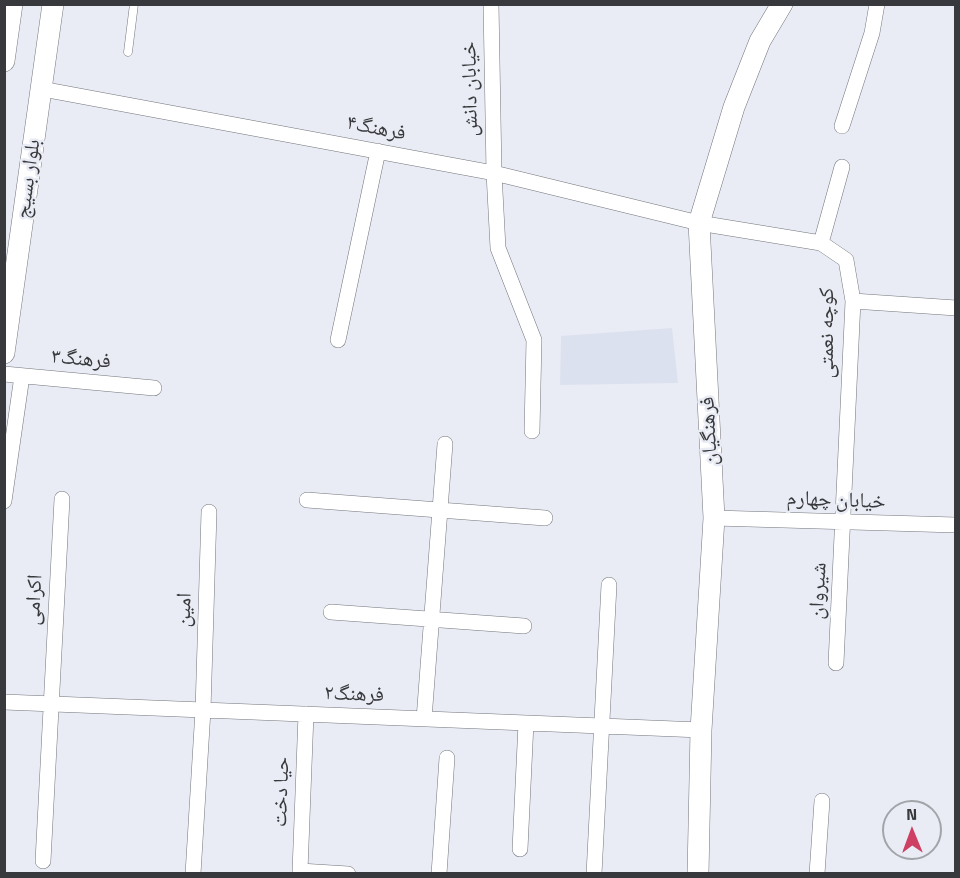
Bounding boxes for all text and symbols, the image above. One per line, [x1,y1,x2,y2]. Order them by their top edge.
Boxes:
street label: خیابان دانش [458,41,484,137]
street label: فرهنگ۴ [344,111,408,147]
street label: بلوار بسیج [11,138,47,220]
street label: کوچه نعمتی [815,287,841,379]
street label: فرهنگ۳ [50,345,112,375]
street label: فرهنگیان [696,396,724,466]
street label: خیابان چهارم [786,487,886,515]
street label: شیروان [805,562,833,620]
street label: اکرامی [21,574,49,626]
street label: امین [172,592,198,628]
street label: فرهنگ۲ [324,681,384,709]
street label: حیا دخت [268,757,296,827]
north arrow [882,800,942,860]
text: N [906,802,917,826]

